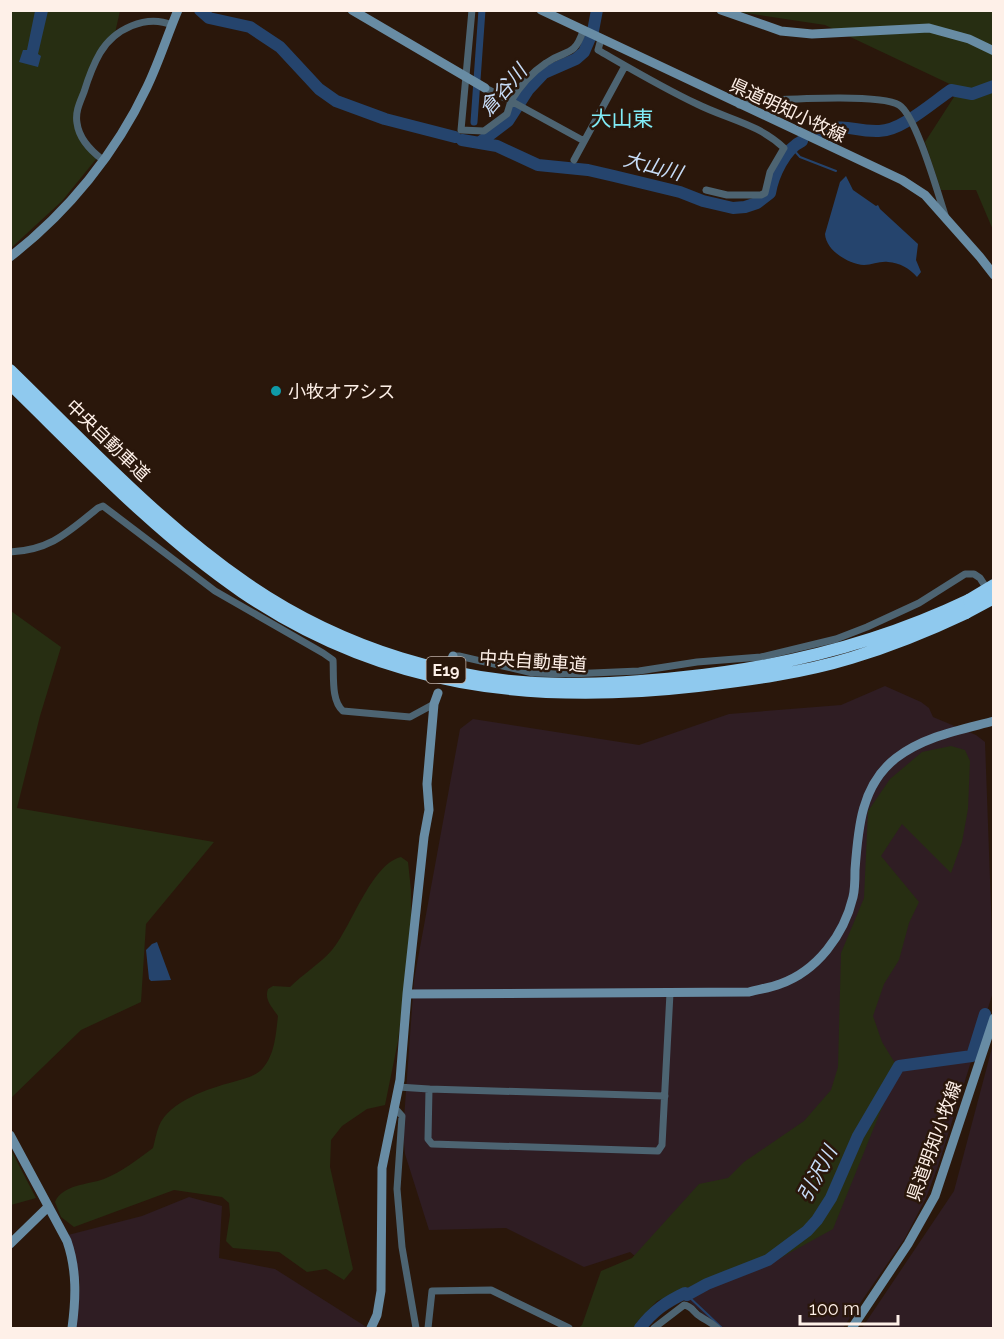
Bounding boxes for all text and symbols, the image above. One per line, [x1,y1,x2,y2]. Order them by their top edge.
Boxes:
water label: 倉谷川 [474,58,533,121]
street label: 県道明知小牧線 [726,74,850,146]
district label: 大山東 [591,106,654,131]
water label: 大山川 [621,147,687,186]
place label: 小牧オアシス [288,381,395,402]
marker: 小牧オアシス [269,384,283,398]
street label: 中央自動車道 [62,395,154,485]
street label: 中央自動車道 [478,647,588,675]
road number: E19 [426,657,466,683]
street label: 県道明知小牧線 [903,1078,965,1204]
water label: 引沢川 [792,1140,843,1206]
scale bar [800,1288,898,1326]
text: 100 m [809,1298,860,1319]

